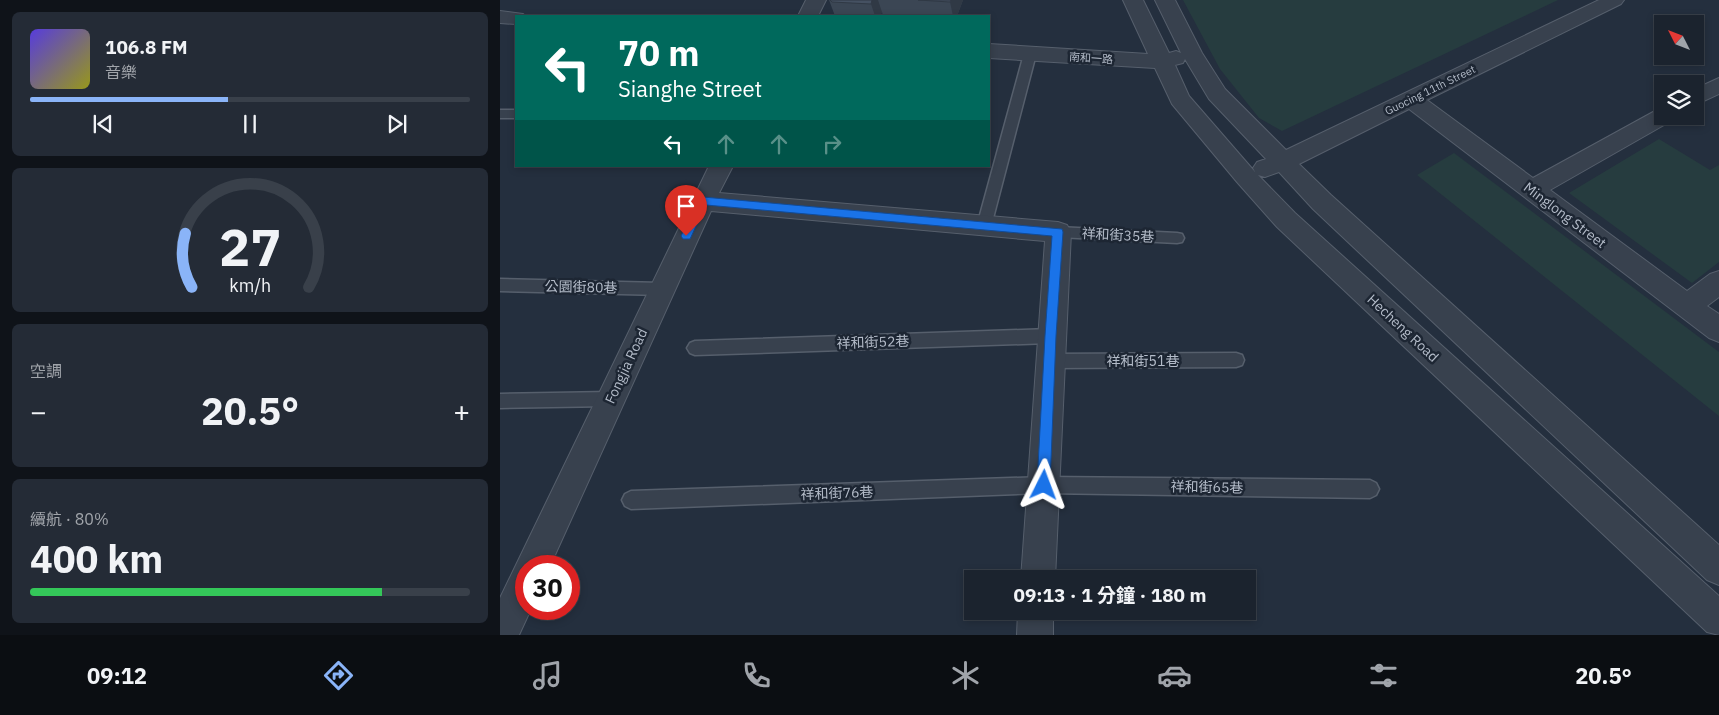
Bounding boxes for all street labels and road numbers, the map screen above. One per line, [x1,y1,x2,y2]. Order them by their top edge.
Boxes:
street label: 南和一路 [1069,49,1113,67]
street label: Guocing 11th Street [1382,62,1478,118]
street label: Minglong Street [1520,178,1610,252]
street label: 祥和街35巷 [1081,224,1155,246]
street label: 公園街80巷 [544,277,618,297]
street label: Hecheng Road [1364,290,1442,366]
street label: Fongjia Road [601,326,651,406]
street label: 祥和街52巷 [836,332,910,352]
street label: 祥和街51巷 [1107,352,1179,370]
street label: 祥和街65巷 [1170,477,1244,497]
street label: 祥和街76巷 [800,483,874,503]

